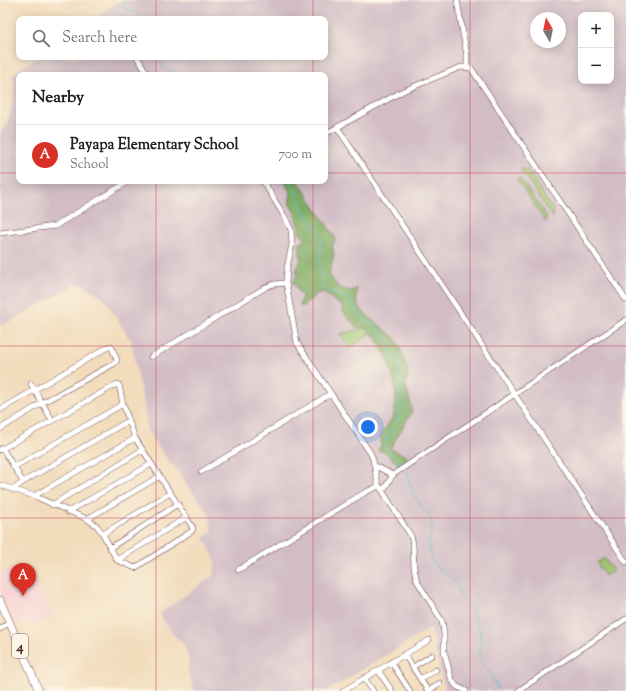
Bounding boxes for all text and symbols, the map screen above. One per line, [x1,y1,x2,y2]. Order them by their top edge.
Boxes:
north arrow [530,12,566,48]
map controls [578,12,614,84]
button: + [578,12,614,48]
search box [16,16,328,60]
icon: search [30,27,52,49]
text: Search here [62,28,137,49]
button: − [578,48,614,84]
text: Nearby [32,86,84,110]
text: Payapa Elementary School [70,135,239,156]
text: A [40,146,50,164]
text: 700 m [278,146,312,164]
text: School [70,156,109,174]
your location [358,417,378,437]
pin: A [10,563,36,596]
road number: 4 [12,634,28,658]

